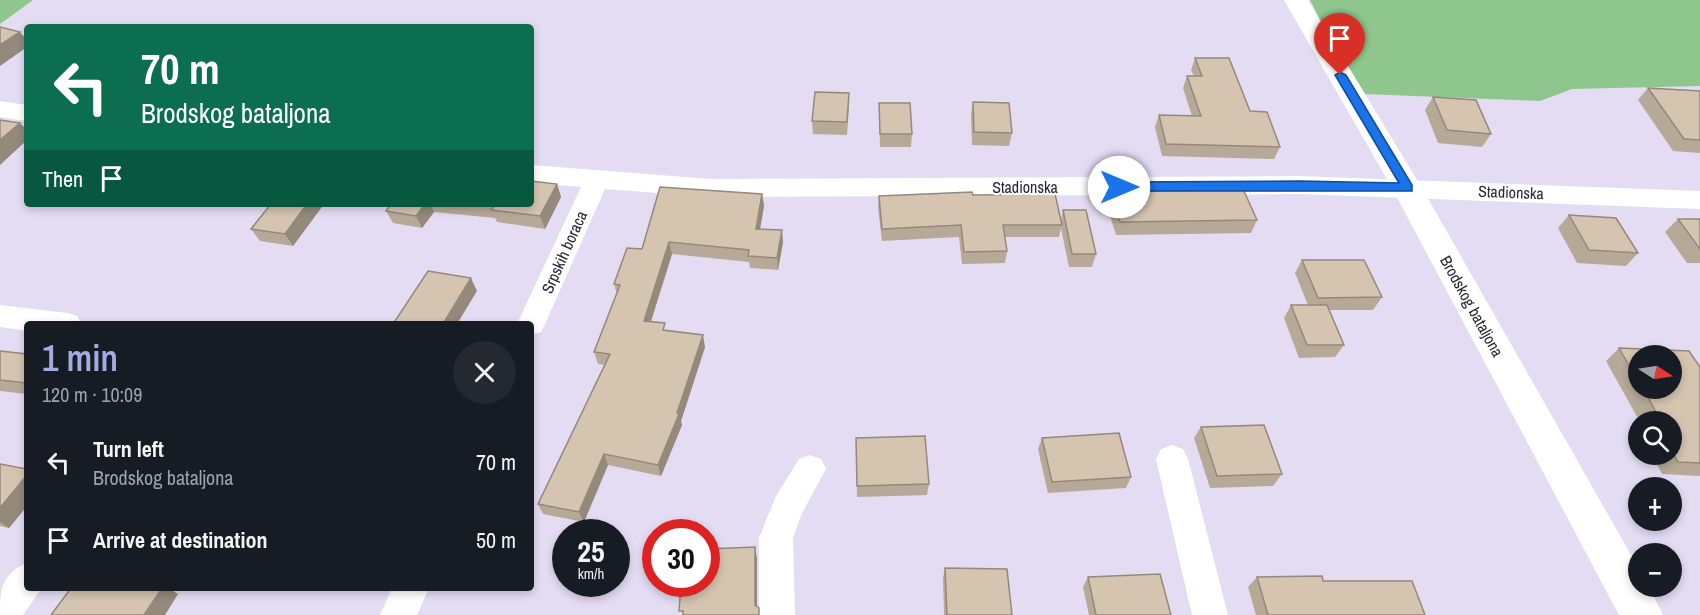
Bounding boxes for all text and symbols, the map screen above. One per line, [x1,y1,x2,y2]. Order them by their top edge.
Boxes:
pin [1314,13,1365,75]
icon: arrive [1323,22,1356,55]
text: 70 m [141,41,220,97]
icon: left [42,48,120,126]
text: Brodskog bataljona [141,95,331,131]
position arrow [1087,155,1151,219]
icon: arrive [95,162,128,195]
text: Then [42,164,83,194]
street label: Stadionska [992,176,1059,198]
street label: Stadionska [1478,180,1545,204]
street label: Srpskih boraca [536,207,592,297]
street label: Brodskog bataljona [1435,252,1509,361]
text: 1 min [42,334,118,382]
button: close [453,341,516,404]
north arrow [1628,345,1682,399]
map controls [1628,345,1682,597]
text: 120 m · 10:09 [42,381,142,408]
button: search [1628,411,1682,465]
text: Turn left [93,434,164,464]
icon: left [42,446,75,479]
text: 70 m [476,447,516,477]
text: Brodskog bataljona [93,464,233,491]
button: + [1628,477,1682,531]
speed limit sign: 30 [642,519,720,597]
icon: arrive [42,524,75,557]
text: Arrive at destination [93,525,267,555]
text: 50 m [476,525,516,555]
text: 25 [577,531,605,571]
button: − [1628,543,1682,597]
text: km/h [578,563,604,584]

